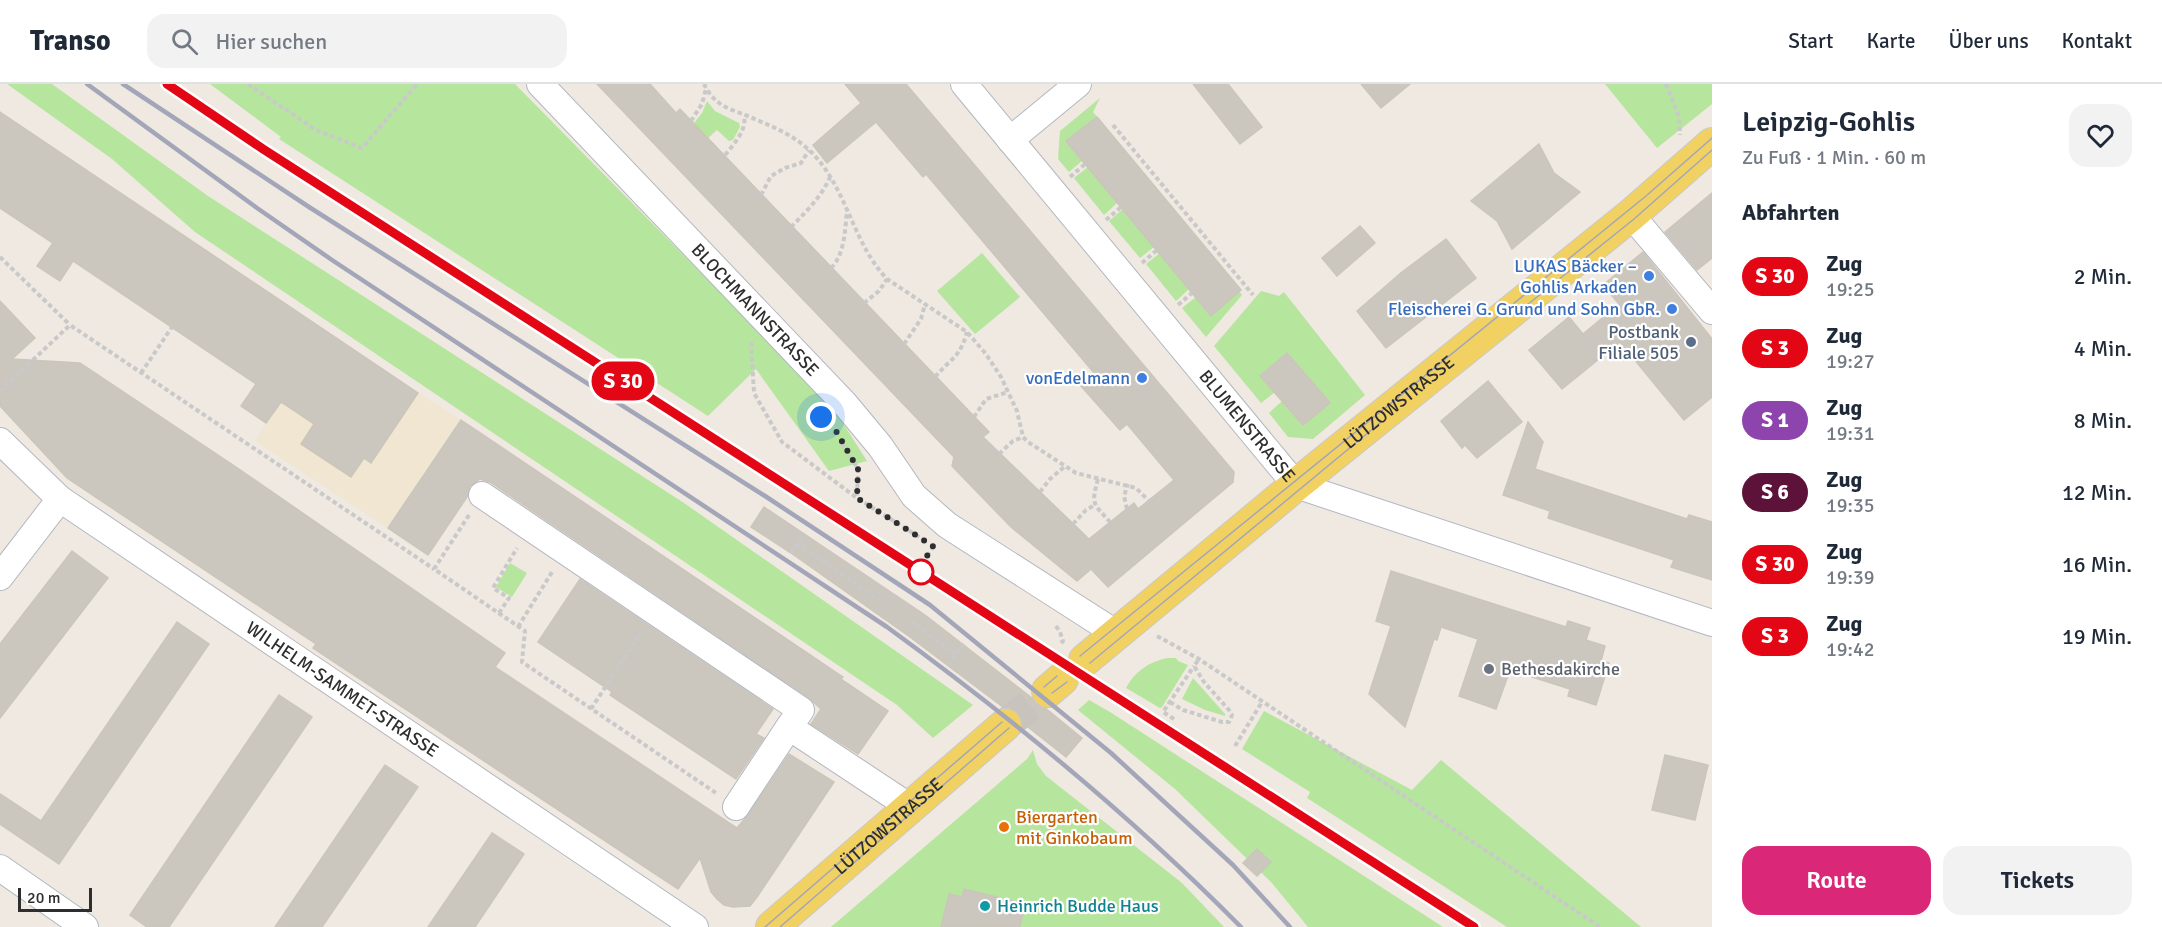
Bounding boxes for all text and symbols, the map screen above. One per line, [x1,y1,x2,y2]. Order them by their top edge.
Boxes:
search box [147,14,567,68]
text: Transo [30,24,111,58]
icon: search [168,25,201,58]
text: Hier suchen [216,28,327,55]
text: Start [1788,28,1833,54]
text: Karte [1866,28,1915,54]
text: Über uns [1948,28,2029,54]
text: Kontakt [2062,28,2132,54]
button: heart [2069,104,2132,167]
text: Leipzig-Gohlis [1742,105,1915,139]
text: Zu Fuß · 1 Min. · 60 m [1742,145,1926,170]
text: Abfahrten [1742,199,1840,226]
street label: BLOCHMANNSTRASSE [687,239,824,381]
text: Zug [1826,250,1862,277]
place label: LUKAS Bäcker – Gohlis Arkaden [1514,255,1637,298]
text: S 30 [1756,263,1795,289]
text: 2 Min. [2074,263,2132,290]
marker: LUKAS Bäcker – Gohlis Arkaden [1642,269,1656,283]
text: 19:25 [1826,277,1875,302]
place label: Fleischerei G. Grund und Sohn GbR. [1388,298,1660,320]
marker: Fleischerei G. Grund und Sohn GbR. [1665,302,1679,316]
place label: Postbank Filiale 505 [1598,321,1679,364]
text: Zug [1826,322,1862,349]
marker: Postbank Filiale 505 [1684,335,1698,349]
text: S 3 [1761,335,1789,361]
text: 4 Min. [2074,335,2132,362]
text: 19:27 [1826,349,1875,374]
street label: LÜTZOWSTRASSE [1339,351,1459,454]
line badge: S 30 [581,362,665,400]
street label: BLUMENSTRASSE [1194,365,1300,487]
place label: vonEdelmann [1026,367,1130,389]
text: S 30 [604,368,643,394]
marker: vonEdelmann [1135,371,1149,385]
text: Zug [1826,394,1862,421]
your location [806,402,836,432]
text: S 1 [1761,407,1789,433]
text: 8 Min. [2074,407,2132,434]
text: 19:31 [1826,421,1875,446]
text: Zug [1826,466,1862,493]
text: S 6 [1761,479,1789,505]
text: 12 Min. [2062,479,2132,506]
text: 19:35 [1826,493,1875,518]
text: Zug [1826,538,1862,565]
text: S 30 [1756,551,1795,577]
text: 16 Min. [2062,551,2132,578]
unlabelled marker [908,559,934,585]
text: 19:39 [1826,565,1875,590]
text: Zug [1826,610,1862,637]
street label: WILHELM-SAMMET-STRASSE [242,617,443,762]
text: S 3 [1761,623,1789,649]
text: 19 Min. [2062,623,2132,650]
text: 19:42 [1826,637,1875,662]
place label: Bethesdakirche [1501,658,1620,680]
marker: Bethesdakirche [1482,662,1496,676]
street label: LÜTZOWSTRASSE [829,773,947,879]
place label: Biergarten mit Ginkobaum [1016,806,1133,849]
marker: Biergarten mit Ginkobaum [997,820,1011,834]
button: Route [1742,846,1931,915]
button: Tickets [1943,846,2132,915]
scale bar [18,885,92,912]
text: 20 m [27,888,61,908]
place label: Heinrich Budde Haus [997,895,1159,917]
marker: Heinrich Budde Haus [978,899,992,913]

